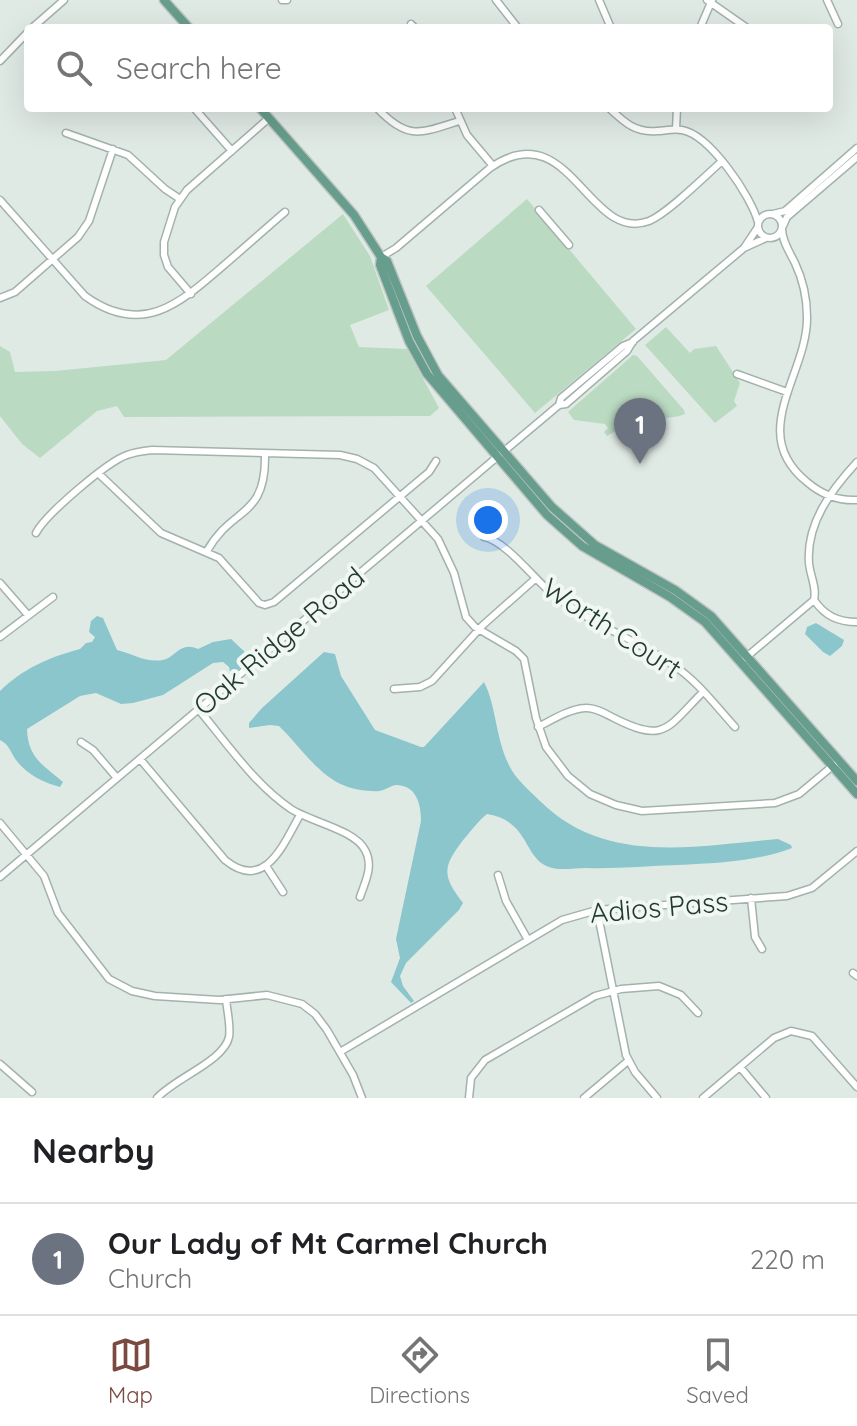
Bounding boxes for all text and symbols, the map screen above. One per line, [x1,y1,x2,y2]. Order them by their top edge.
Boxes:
search box [24,24,833,112]
icon: search [52,46,96,90]
text: Search here [116,49,282,87]
pin: 1 [614,398,666,464]
your location [468,500,508,540]
street label: Oak Ridge Road [186,559,371,722]
street label: Worth Court [536,570,688,685]
street label: Adios Pass [588,883,729,930]
text: Nearby [32,1129,155,1172]
text: Our Lady of Mt Carmel Church [108,1224,548,1262]
text: 1 [53,1243,63,1276]
text: 220 m [750,1243,825,1276]
text: Church [108,1262,192,1295]
tab: Map [108,1333,153,1409]
tab: Directions [369,1333,470,1409]
tab: Saved [686,1333,749,1409]

